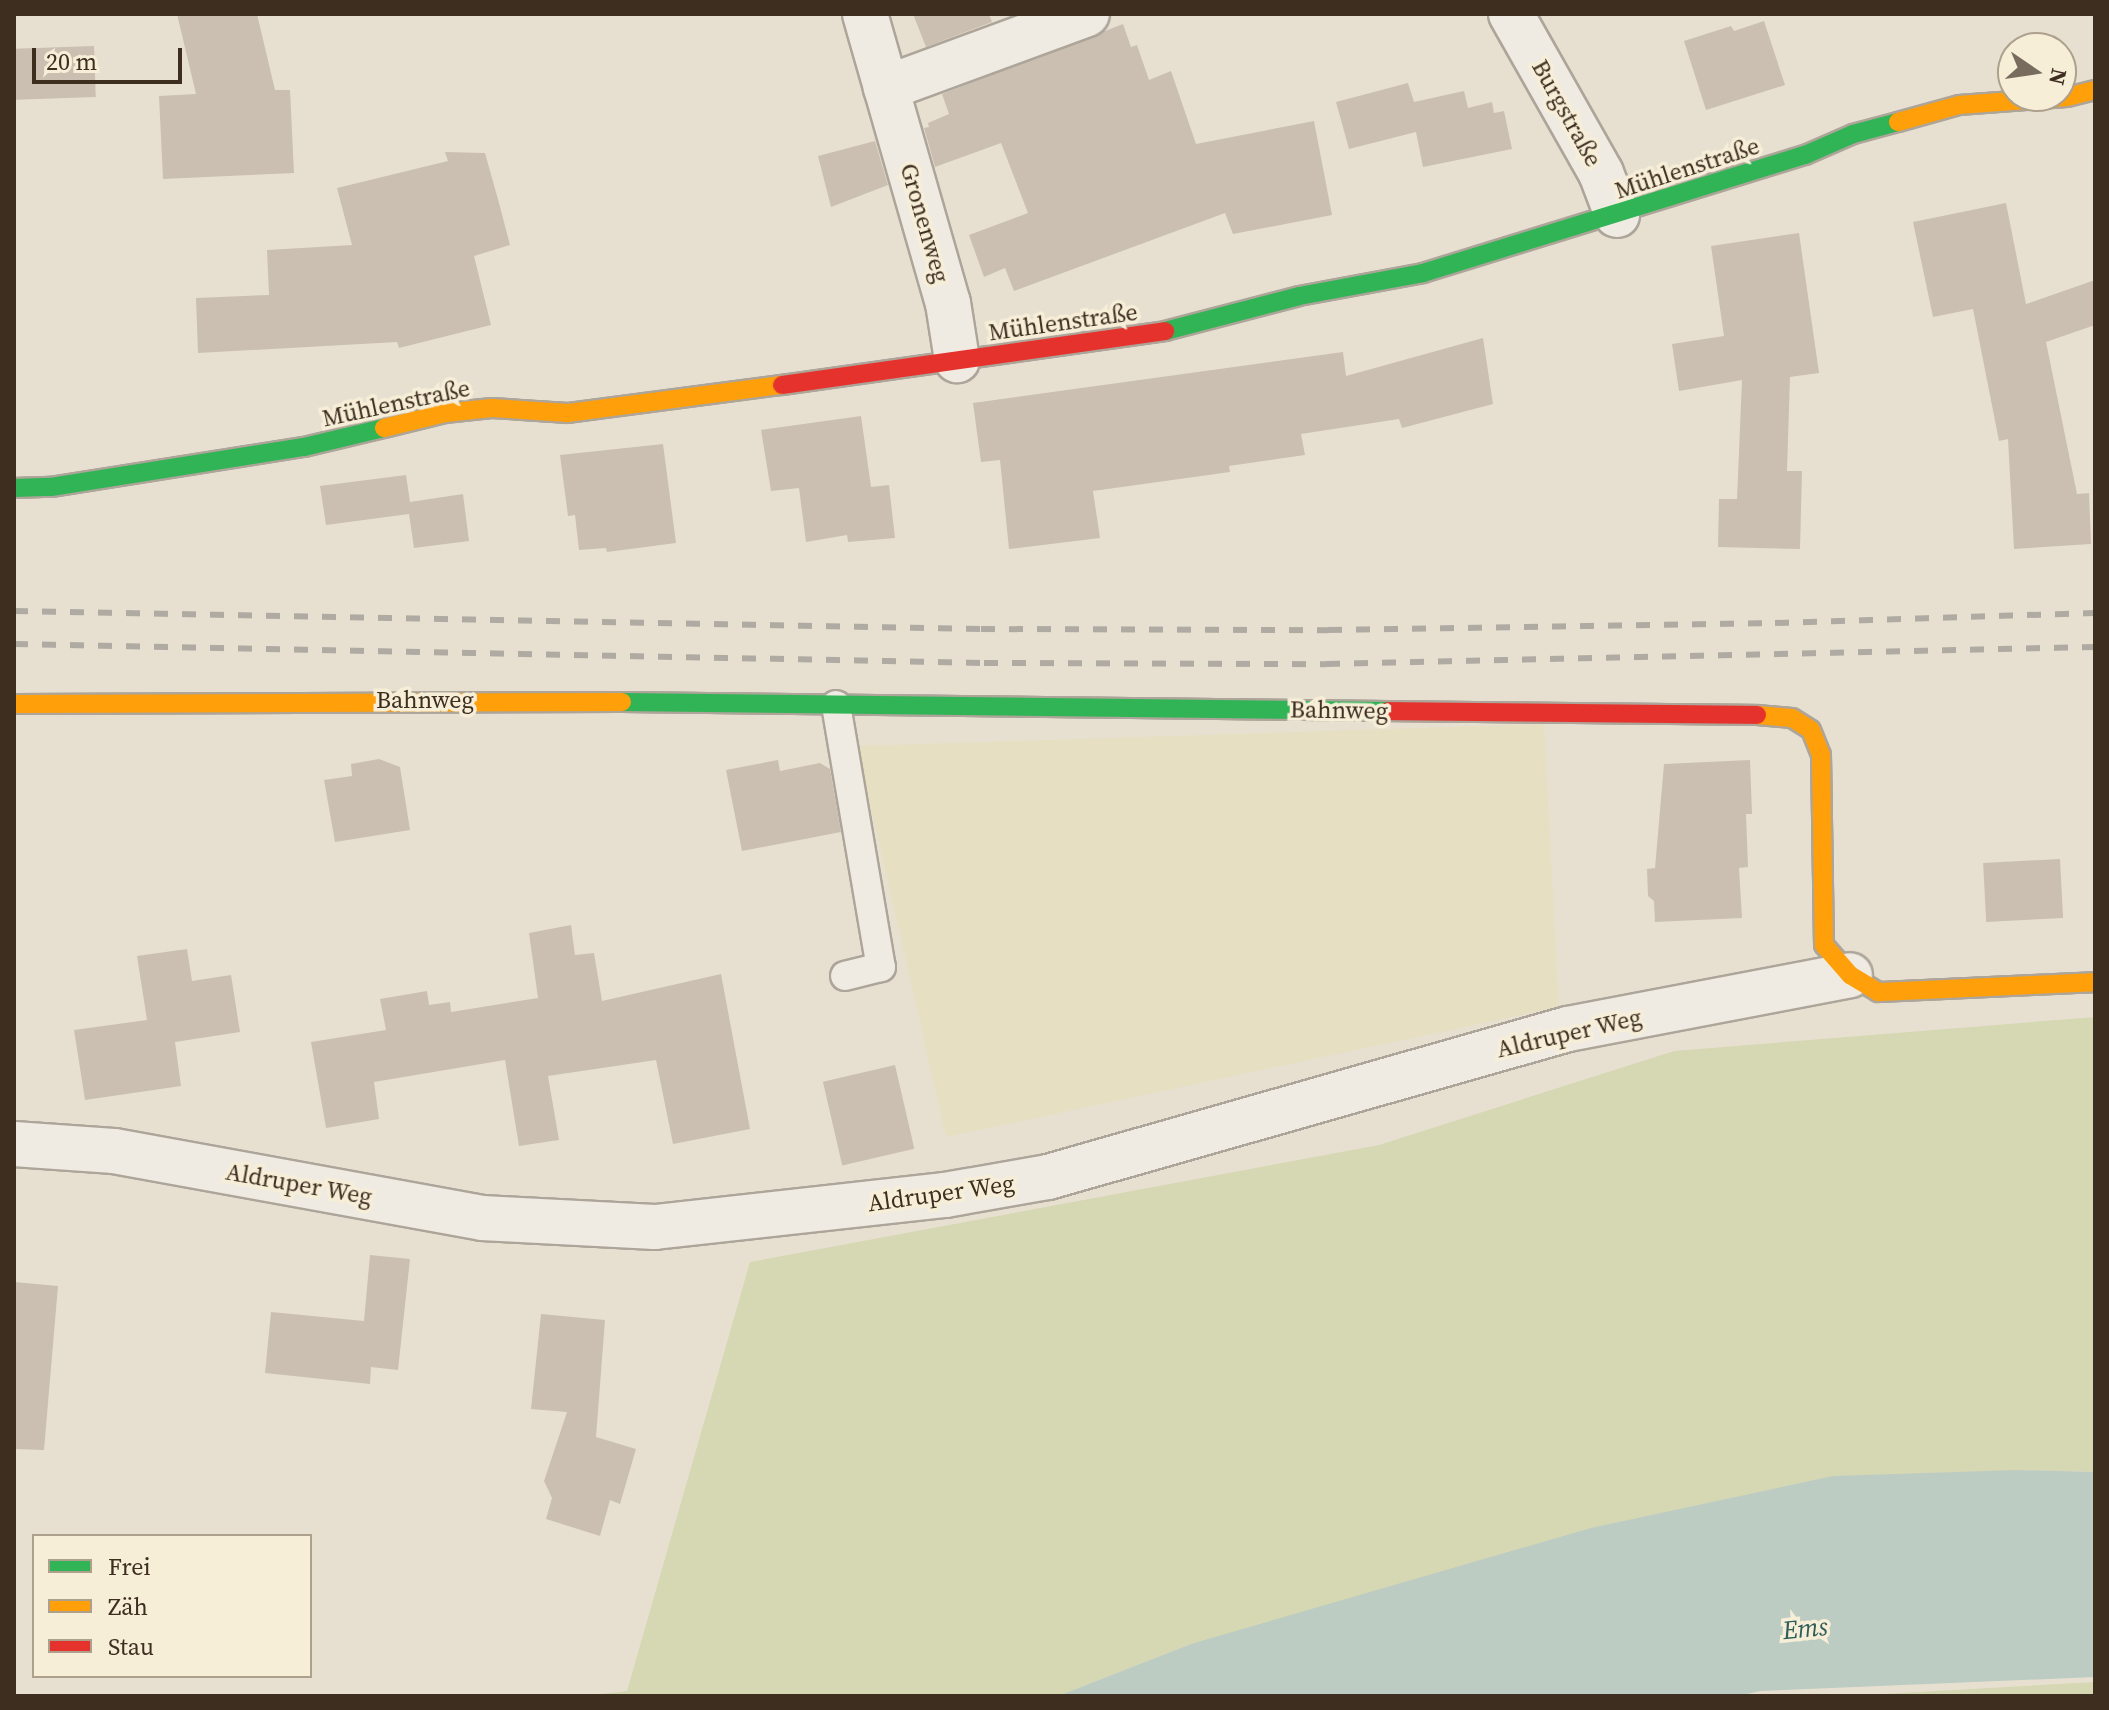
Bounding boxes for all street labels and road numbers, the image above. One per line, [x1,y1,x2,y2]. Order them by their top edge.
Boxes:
street label: Burgstraße [1526,55,1608,171]
street label: Mühlenstraße [1611,131,1763,205]
street label: Gronenweg [894,160,956,286]
street label: Mühlenstraße [987,297,1139,347]
street label: Mühlenstraße [320,373,472,433]
street label: Bahnweg [376,686,474,714]
street label: Bahnweg [1290,695,1388,725]
street label: Aldruper Weg [1493,1002,1645,1064]
street label: Aldruper Weg [223,1157,375,1211]
street label: Aldruper Weg [865,1168,1017,1218]

